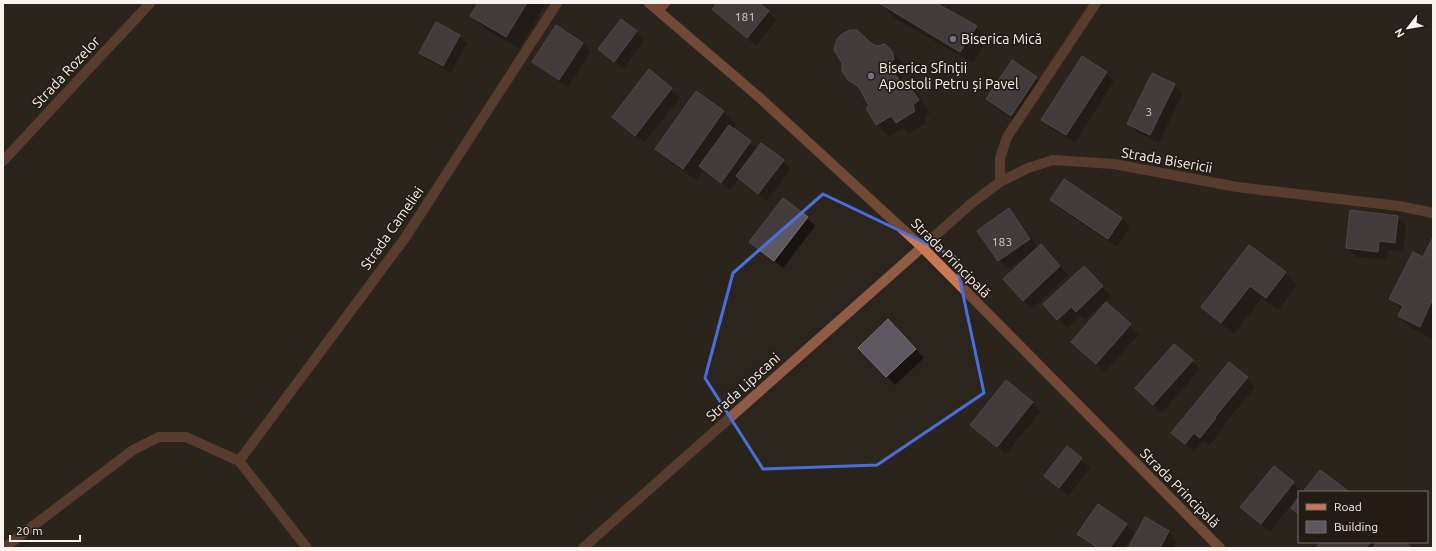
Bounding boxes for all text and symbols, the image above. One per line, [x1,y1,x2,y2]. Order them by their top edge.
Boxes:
north arrow [1388,8,1428,48]
house number: 181 [735,10,755,23]
text: N [1392,27,1407,40]
place label: Biserica Mică [961,31,1042,47]
street label: Strada Rozelor [29,32,104,111]
marker: Biserica Mică [948,34,958,44]
place label: Biserica Sfinții Apostoli Petru și Pavel [879,60,1019,92]
marker: Biserica Sfinții Apostoli Petru și Pavel [866,71,876,81]
house number: 3 [1146,105,1152,118]
street label: Strada Bisericii [1120,144,1214,176]
street label: Strada Cameliei [357,183,427,273]
street label: Strada Principală [908,215,994,301]
house number: 183 [992,235,1012,248]
street label: Strada Lipscani [703,350,783,424]
street label: Strada Principală [1137,445,1223,531]
legend [1298,491,1428,543]
text: Road [1334,500,1362,513]
scale bar [10,517,80,543]
text: Building [1334,520,1378,533]
text: 20 m [16,524,43,537]

